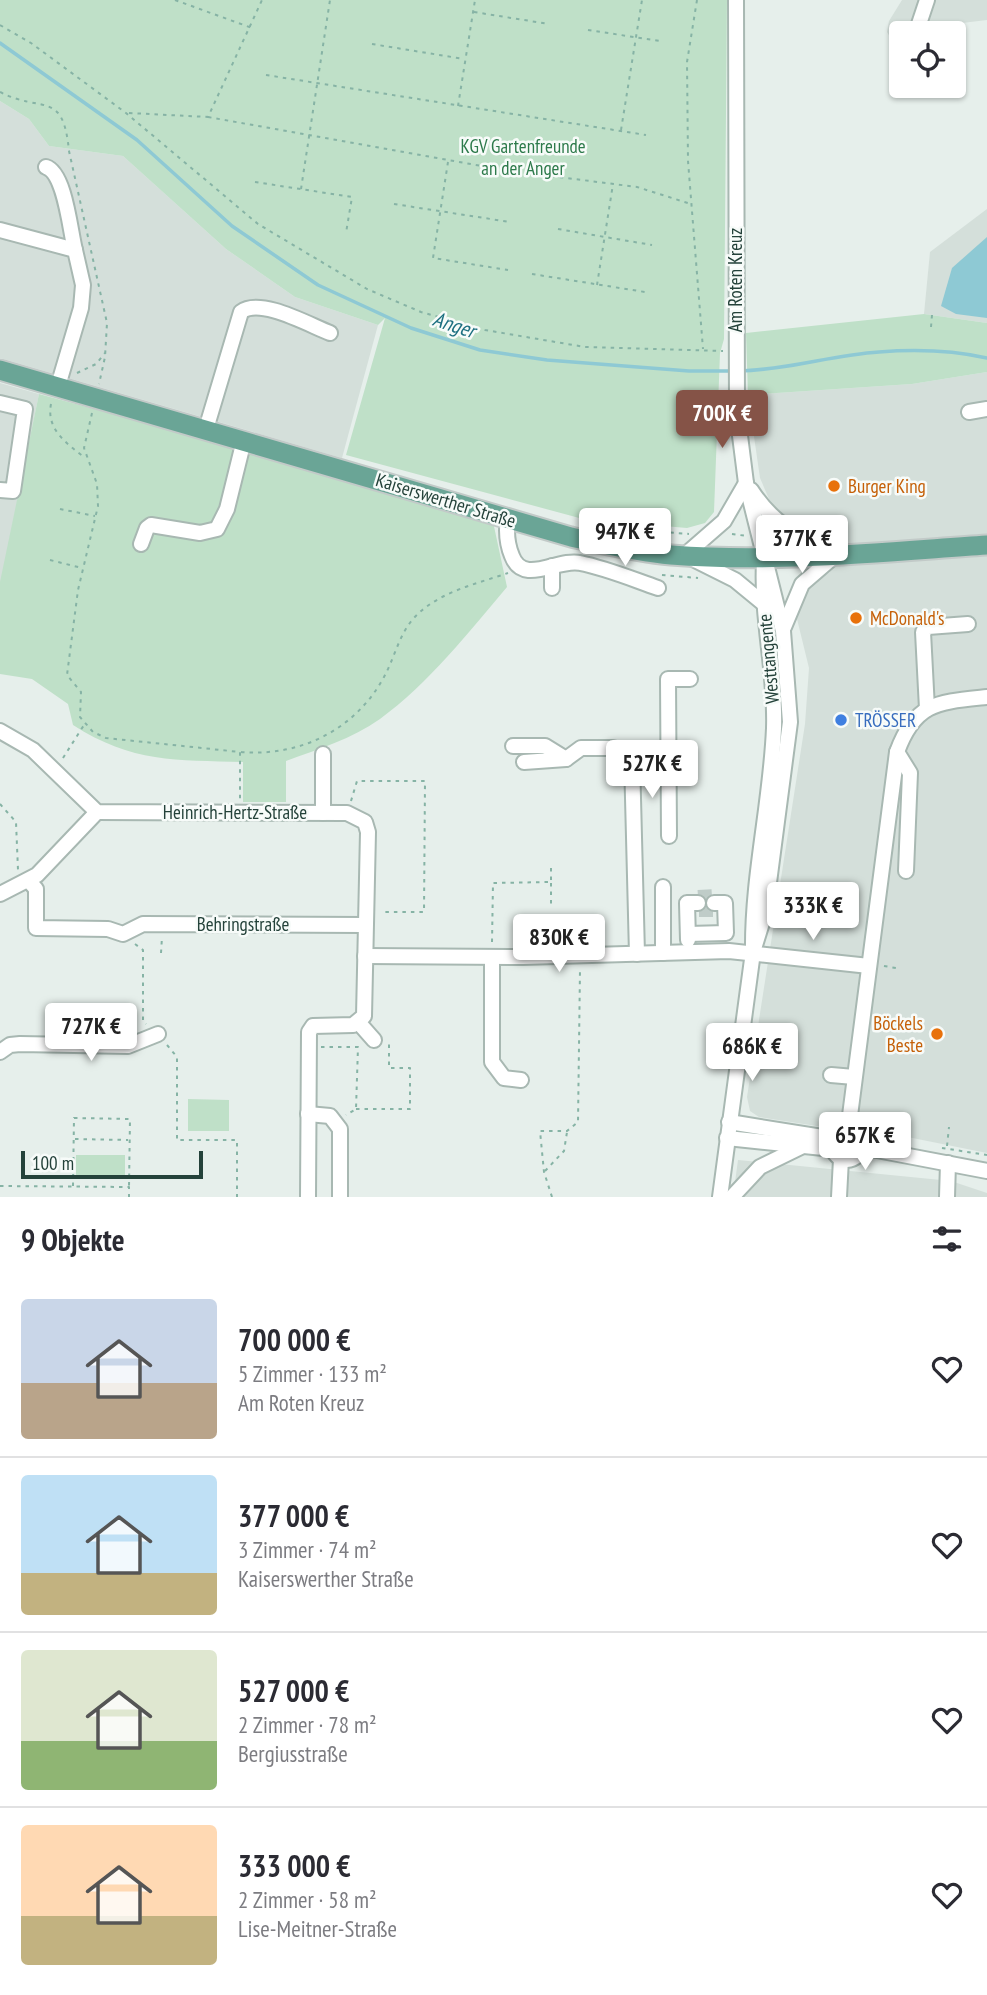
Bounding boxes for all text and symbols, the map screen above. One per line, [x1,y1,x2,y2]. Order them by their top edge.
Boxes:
map controls [889,21,966,98]
button: locate [889,21,966,98]
park label: KGV Gartenfreunde an der Anger [460,134,586,180]
street label: Am Roten Kreuz [723,228,747,332]
water label: Anger [430,305,482,345]
pin: 700K € [665,391,779,450]
text: 700K € [692,398,752,427]
street label: Kaiserswerther Straße [373,467,519,533]
place label: Burger King [848,474,926,498]
marker: Burger King [826,478,842,494]
pin: 947K € [568,508,682,568]
text: 947K € [595,516,655,545]
pin: 377K € [745,516,859,575]
text: 377K € [772,523,832,552]
place label: McDonald's [870,606,945,630]
marker: McDonald's [848,610,864,626]
street label: Westtangente [752,613,784,705]
place label: TRÖSSER [855,708,916,732]
marker: TRÖSSER [833,712,849,728]
pin: 527K € [595,740,709,800]
text: 527K € [622,748,682,777]
street label: Heinrich-Hertz-Straße [163,800,307,824]
pin: 333K € [756,883,870,942]
text: 333K € [783,890,843,919]
street label: Behringstraße [197,912,289,936]
pin: 830K € [502,914,616,974]
text: 830K € [529,922,589,951]
pin: 727K € [34,1004,148,1063]
text: 727K € [61,1011,121,1040]
place label: Böckels Beste [873,1011,923,1057]
pin: 686K € [695,1024,809,1083]
marker: Böckels Beste [929,1026,945,1042]
text: 686K € [722,1031,782,1060]
pin: 657K € [808,1112,922,1172]
text: 657K € [835,1120,895,1149]
scale bar [21,1148,203,1180]
text: 100 m [32,1151,74,1175]
text: 9 Objekte [21,1220,125,1259]
icon: filters [928,1220,966,1258]
text: 700 000 € [238,1320,351,1359]
icon: home [77,1327,161,1411]
icon: heart [928,1350,966,1388]
text: 5 Zimmer · 133 m² [238,1359,387,1388]
text: Am Roten Kreuz [238,1388,364,1417]
text: 377 000 € [238,1496,349,1535]
icon: home [77,1503,161,1587]
icon: heart [928,1526,966,1564]
text: 3 Zimmer · 74 m² [238,1535,376,1564]
text: Kaiserswerther Straße [238,1564,414,1593]
text: 527 000 € [238,1671,349,1710]
icon: home [77,1678,161,1762]
icon: heart [928,1701,966,1739]
text: 2 Zimmer · 78 m² [238,1710,376,1739]
text: Bergiusstraße [238,1739,348,1768]
text: 333 000 € [238,1846,351,1885]
icon: home [77,1853,161,1937]
icon: heart [928,1876,966,1914]
text: 2 Zimmer · 58 m² [238,1885,376,1914]
text: Lise-Meitner-Straße [238,1914,397,1943]

